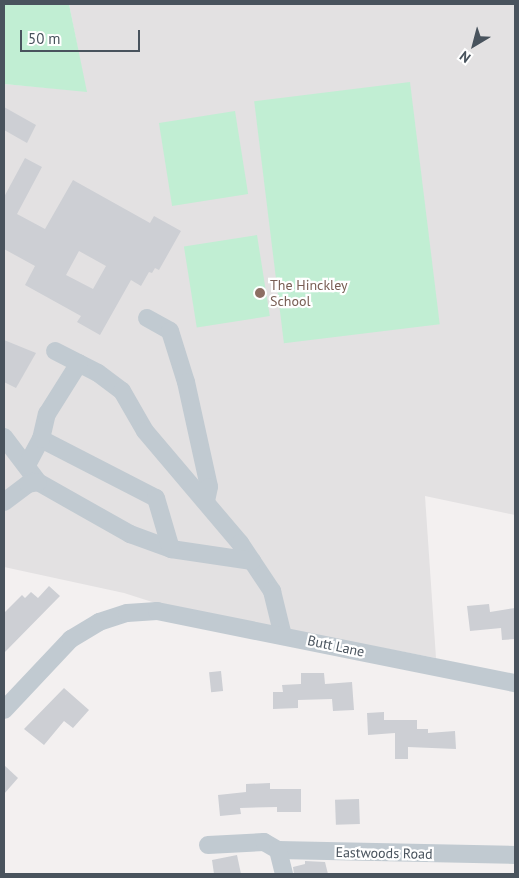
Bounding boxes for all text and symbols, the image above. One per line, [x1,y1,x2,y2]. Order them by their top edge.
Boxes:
scale bar [22,20,142,52]
north arrow [449,20,499,70]
text: 50 m [28,29,61,48]
text: N [456,47,474,67]
place label: The Hinckley School [270,277,348,310]
marker: The Hinckley School [254,287,266,299]
street label: Butt Lane [306,632,366,660]
street label: Eastwoods Road [335,844,433,862]

